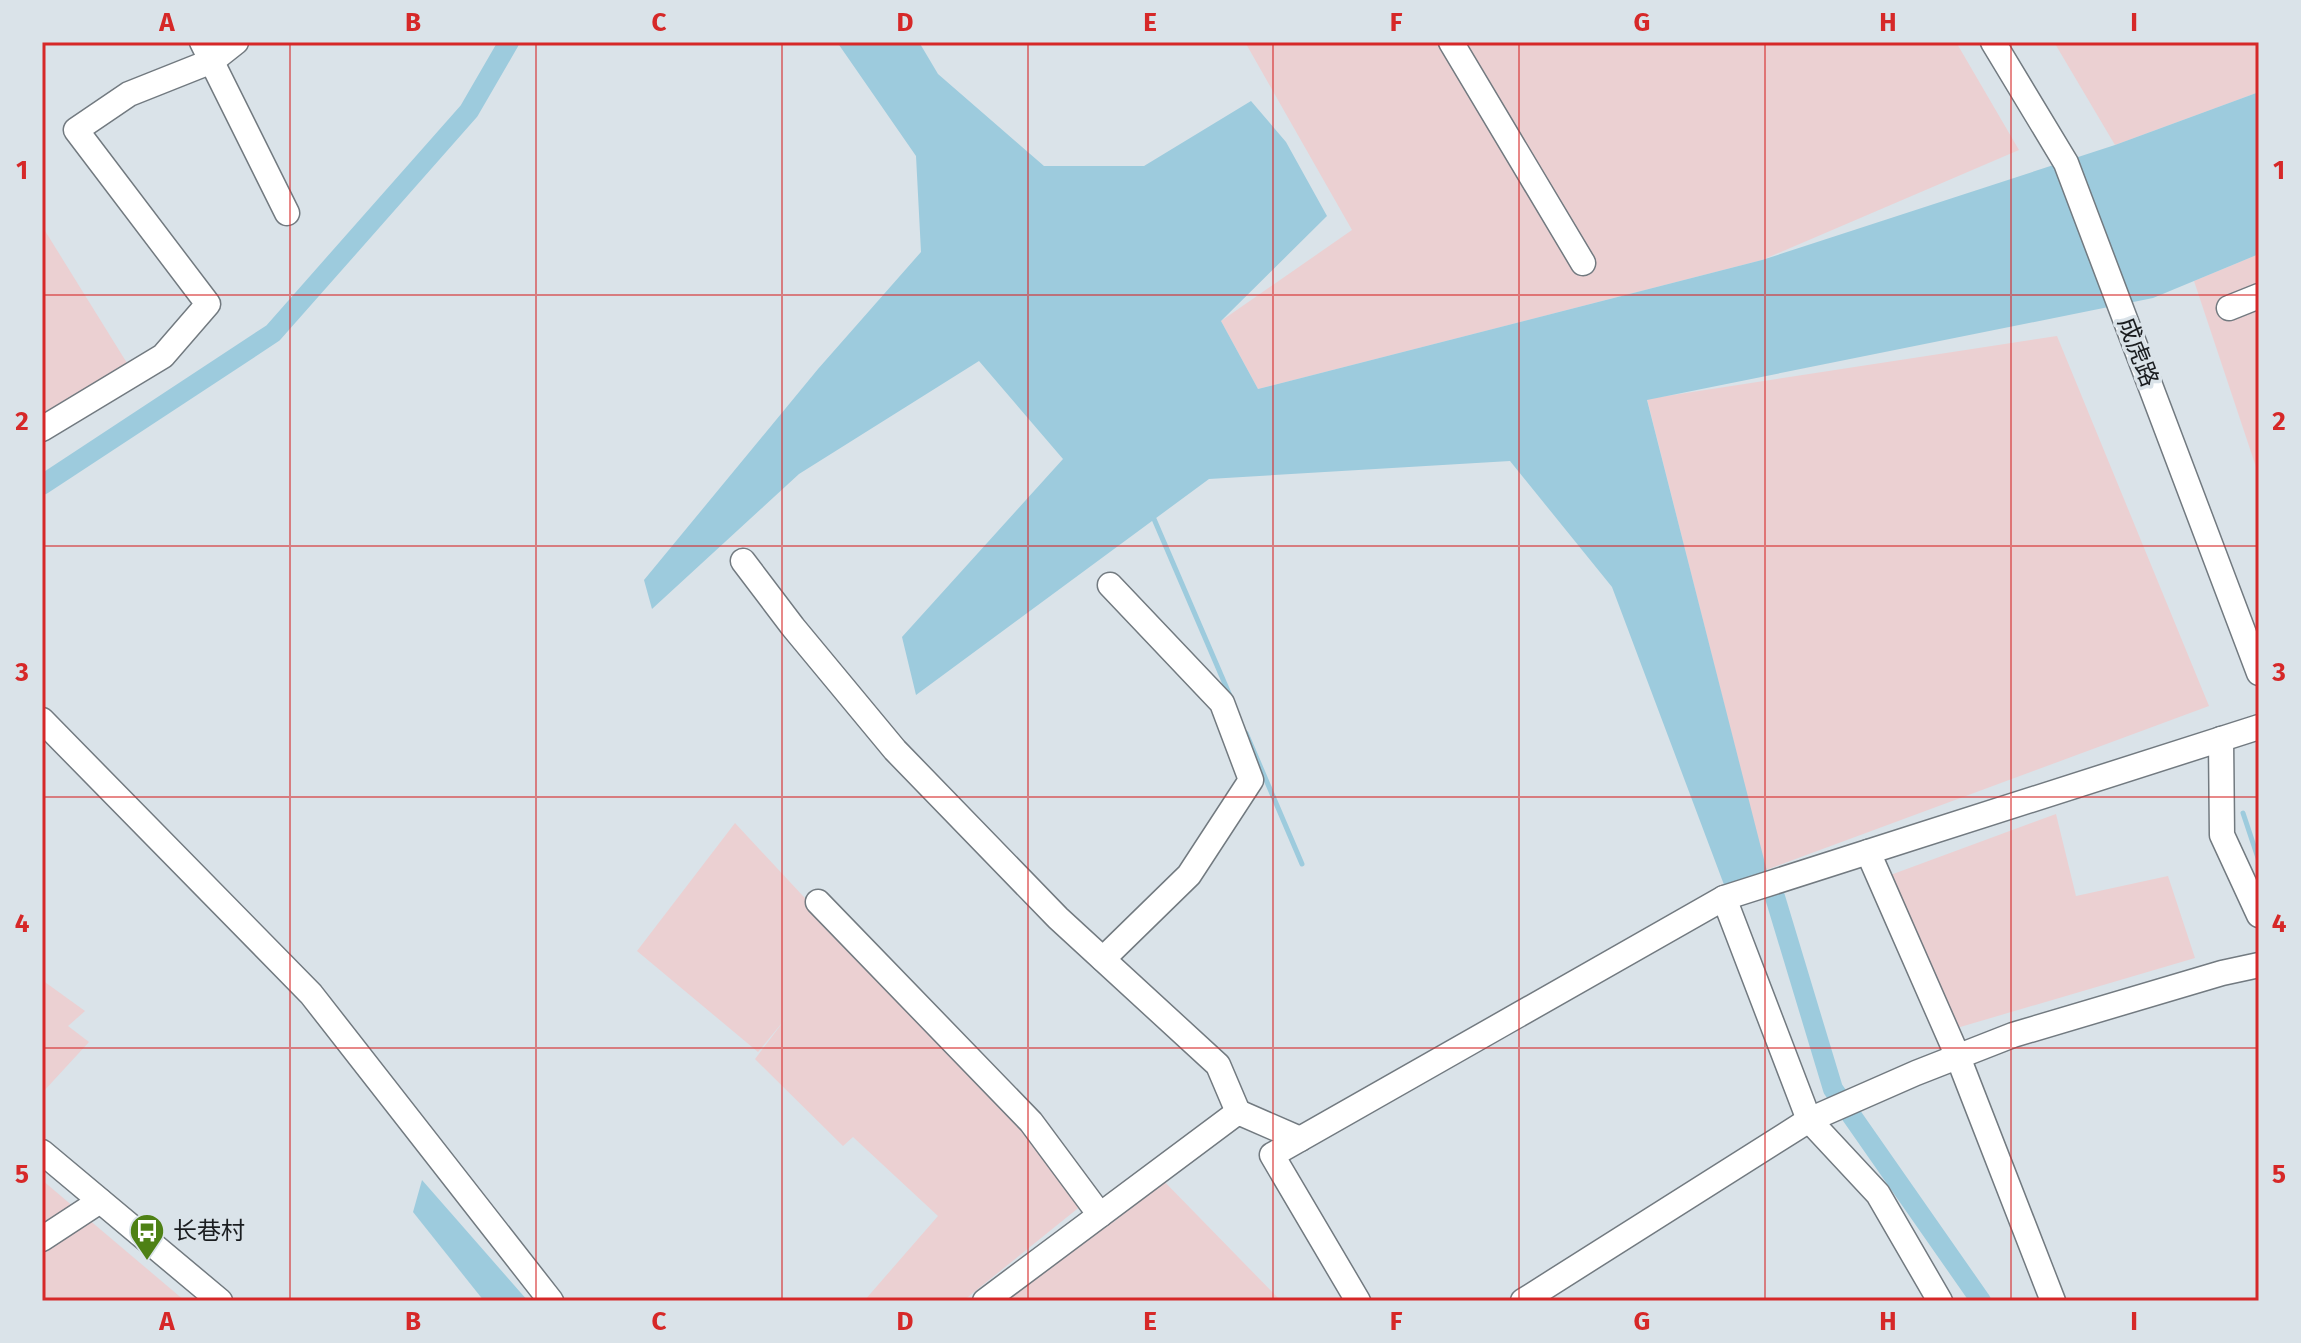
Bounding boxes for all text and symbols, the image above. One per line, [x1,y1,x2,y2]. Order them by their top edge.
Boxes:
text: A [158,7,175,38]
text: B [405,7,421,38]
text: C [652,7,667,38]
text: D [897,7,914,38]
text: E [1143,7,1157,38]
text: F [1390,7,1403,38]
text: G [1634,7,1650,38]
text: H [1879,7,1897,38]
text: I [2130,7,2138,38]
text: 1 [16,155,28,186]
text: 1 [2273,155,2285,186]
street label: 成虎路 [2112,313,2164,391]
text: 2 [15,406,29,437]
text: 2 [2272,406,2286,437]
text: 3 [14,657,29,688]
text: 3 [2271,657,2286,688]
text: 4 [15,908,30,939]
text: 4 [2272,908,2287,939]
text: 5 [15,1159,29,1190]
text: 5 [2272,1159,2286,1190]
bus stop icon: 长巷村 [128,1212,166,1262]
place label: 长巷村 [173,1217,245,1245]
text: A [158,1306,175,1337]
text: B [405,1306,421,1337]
text: C [652,1306,667,1337]
text: D [897,1306,914,1337]
text: E [1143,1306,1157,1337]
text: F [1390,1306,1403,1337]
text: G [1634,1306,1650,1337]
text: H [1879,1306,1897,1337]
text: I [2130,1306,2138,1337]

